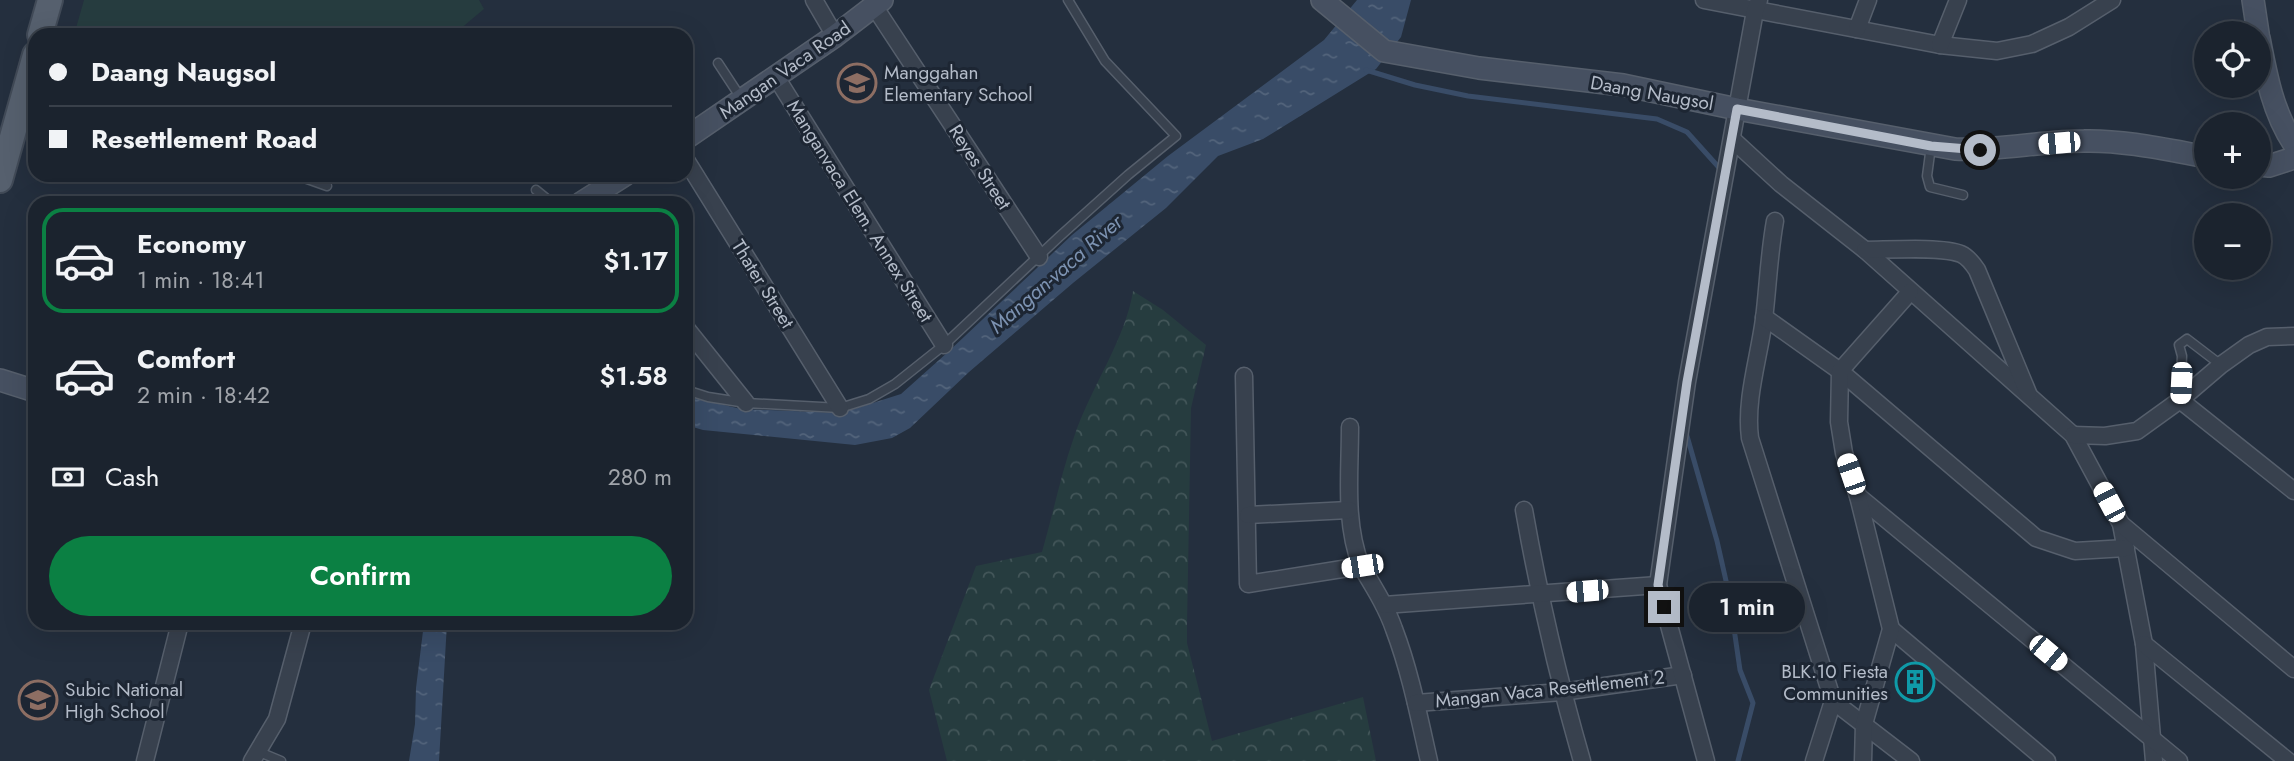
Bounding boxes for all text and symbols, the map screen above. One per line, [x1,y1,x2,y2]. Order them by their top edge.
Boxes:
street label: Mangan Vaca Road [714,15,856,125]
map controls [2194,21,2271,280]
button: locate [2194,21,2271,98]
text: Daang Naugsol [91,53,276,91]
place label: Manggahan Elementary School [884,59,1033,108]
school or university icon: Manggahan Elementary School [836,62,878,104]
street label: Daang Naugsol [1588,69,1716,117]
street label: Manganvaca Elem. Annex Street [780,95,940,328]
button: + [2194,112,2271,189]
street label: Reyes Street [942,119,1018,215]
text: Resettlement Road [91,120,317,158]
car [2038,131,2081,155]
route start [1964,134,1996,166]
button: − [2194,203,2271,280]
water label: Mangan-vaca River [983,207,1130,340]
text: Economy [137,225,246,263]
icon: car [53,229,116,292]
street label: Thater Street [725,235,801,334]
text: $1.17 [603,242,668,280]
text: 1 min · 18:41 [137,263,265,297]
text: Comfort [137,340,235,378]
icon: car [53,344,116,407]
text: $1.58 [599,357,668,395]
car [2170,361,2193,405]
text: 2 min · 18:42 [137,378,270,412]
car [1835,451,1868,497]
icon: cash [49,458,87,496]
text: Cash [105,458,159,496]
text: 280 m [608,460,672,494]
car [2090,479,2129,525]
button: Confirm [49,536,672,616]
car [1340,552,1385,580]
car [1566,579,1609,603]
callout: 1 min [1688,582,1804,632]
text: 1 min [1719,590,1775,624]
route end [1648,591,1680,623]
car [2026,631,2071,675]
place label: BLK.10 Fiesta Communities [1781,658,1888,707]
building icon: BLK.10 Fiesta Communities [1894,661,1936,703]
street label: Mangan Vaca Resettlement 2 [1434,664,1666,714]
place label: Subic National High School [65,676,183,725]
school or university icon: Subic National High School [17,679,59,721]

